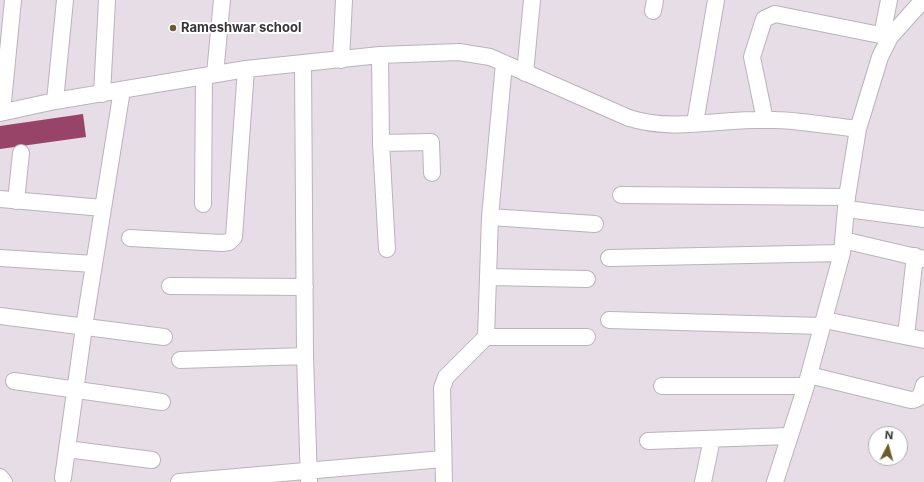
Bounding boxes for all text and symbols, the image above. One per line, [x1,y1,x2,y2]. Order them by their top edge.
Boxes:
place label: Rameshwar school [181,20,301,36]
marker: Rameshwar school [168,23,178,33]
north arrow [868,426,908,466]
text: N [884,428,894,442]

